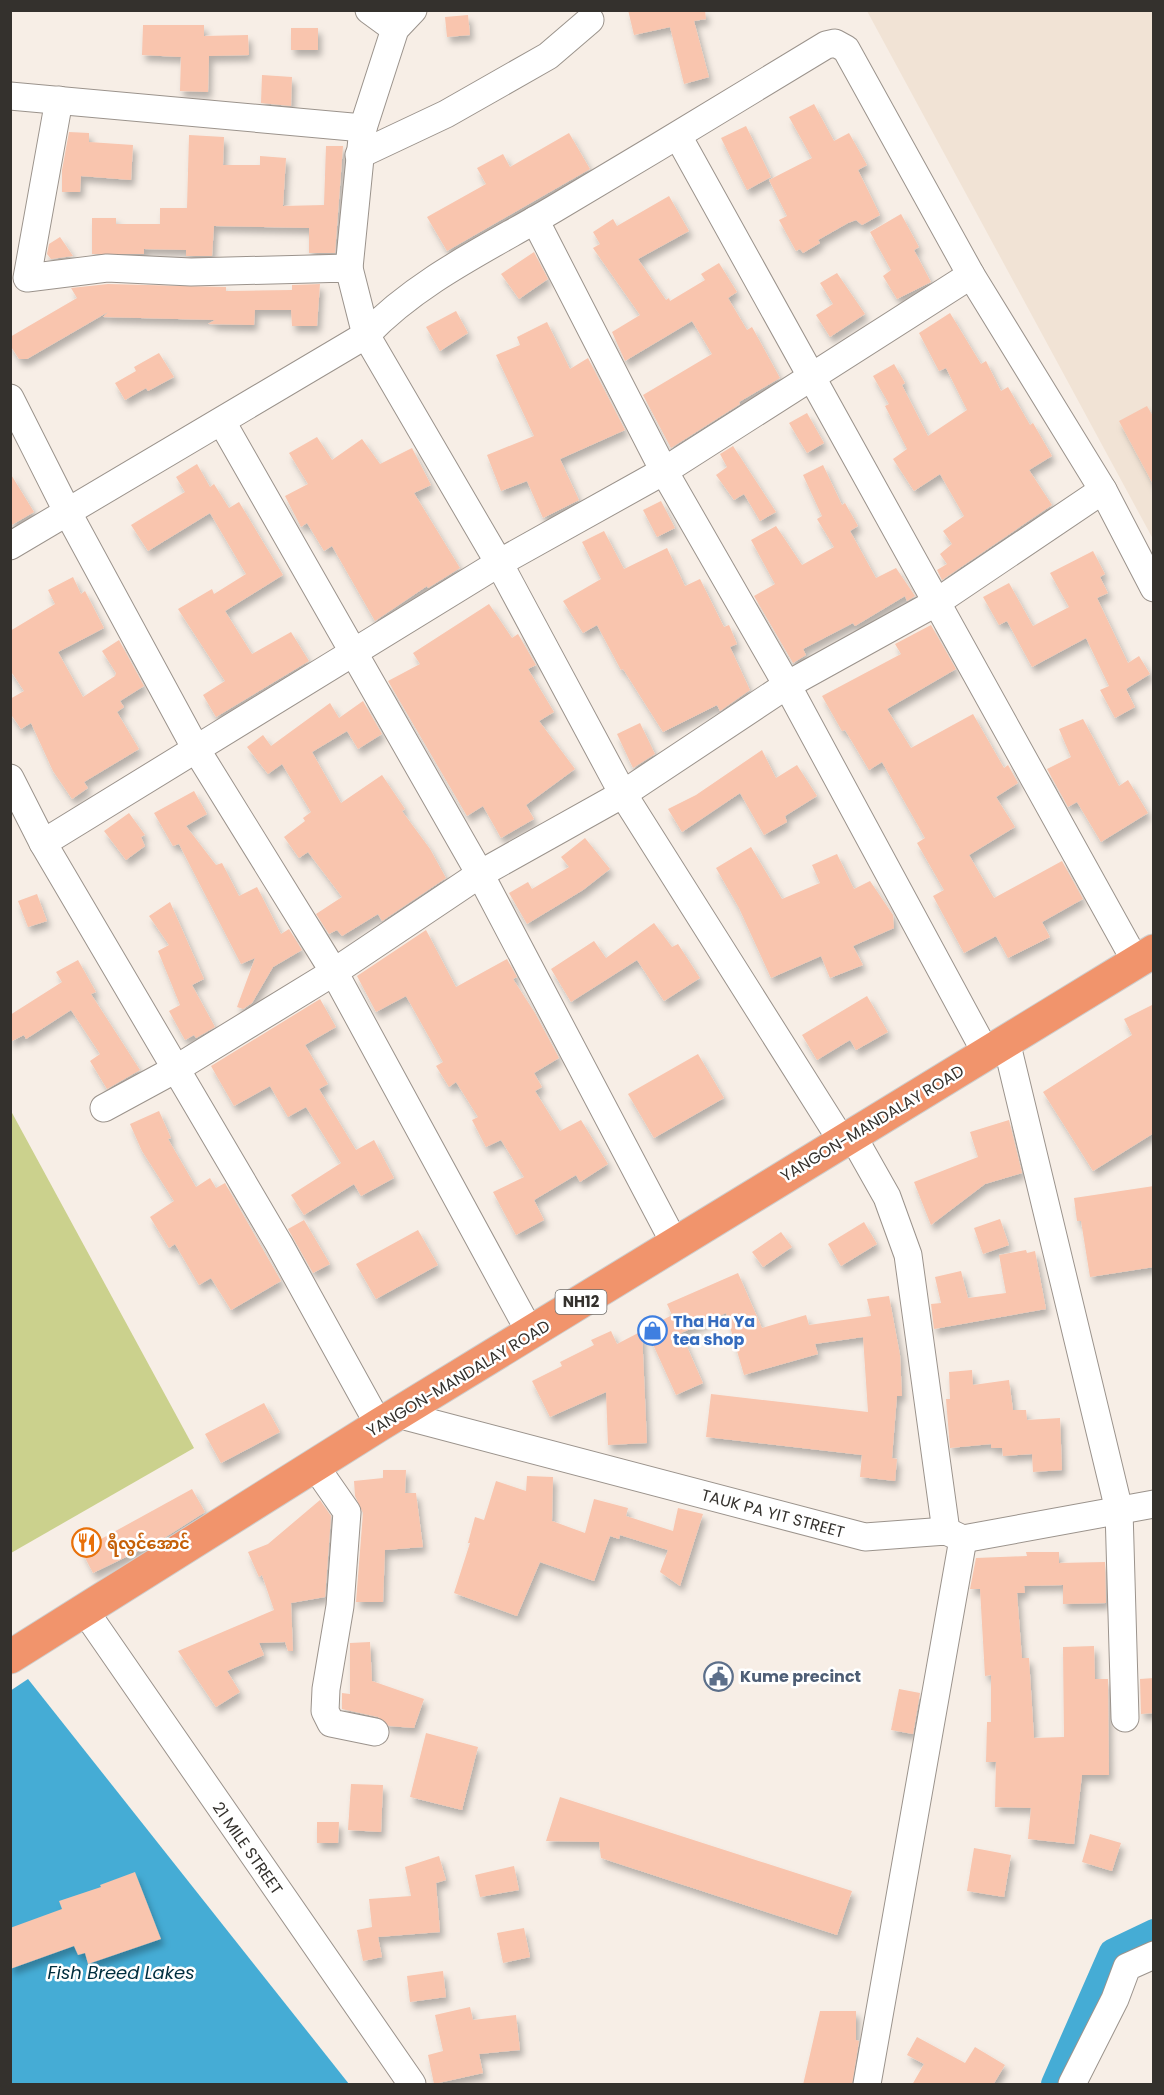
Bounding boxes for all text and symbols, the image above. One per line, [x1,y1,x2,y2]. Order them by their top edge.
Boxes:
street label: YANGON-MANDALAY ROAD [776,1059,968,1187]
road number: NH12 [556,1290,606,1314]
place label: Tha Ha Ya tea shop [673,1310,755,1351]
street label: YANGON-MANDALAY ROAD [362,1314,554,1442]
shop icon: Tha Ha Ya tea shop [636,1314,668,1346]
street label: TAUK PA YIT STREET [699,1483,847,1544]
restaurant icon: ရီလွင်အောင် [70,1527,102,1559]
place label: ရီလွင်အောင် [107,1532,190,1557]
public building icon: Kume precinct [703,1660,735,1692]
place label: Kume precinct [740,1665,861,1688]
street label: 21 MILE STREET [207,1797,288,1900]
water label: Fish Breed Lakes [47,1960,195,1985]

